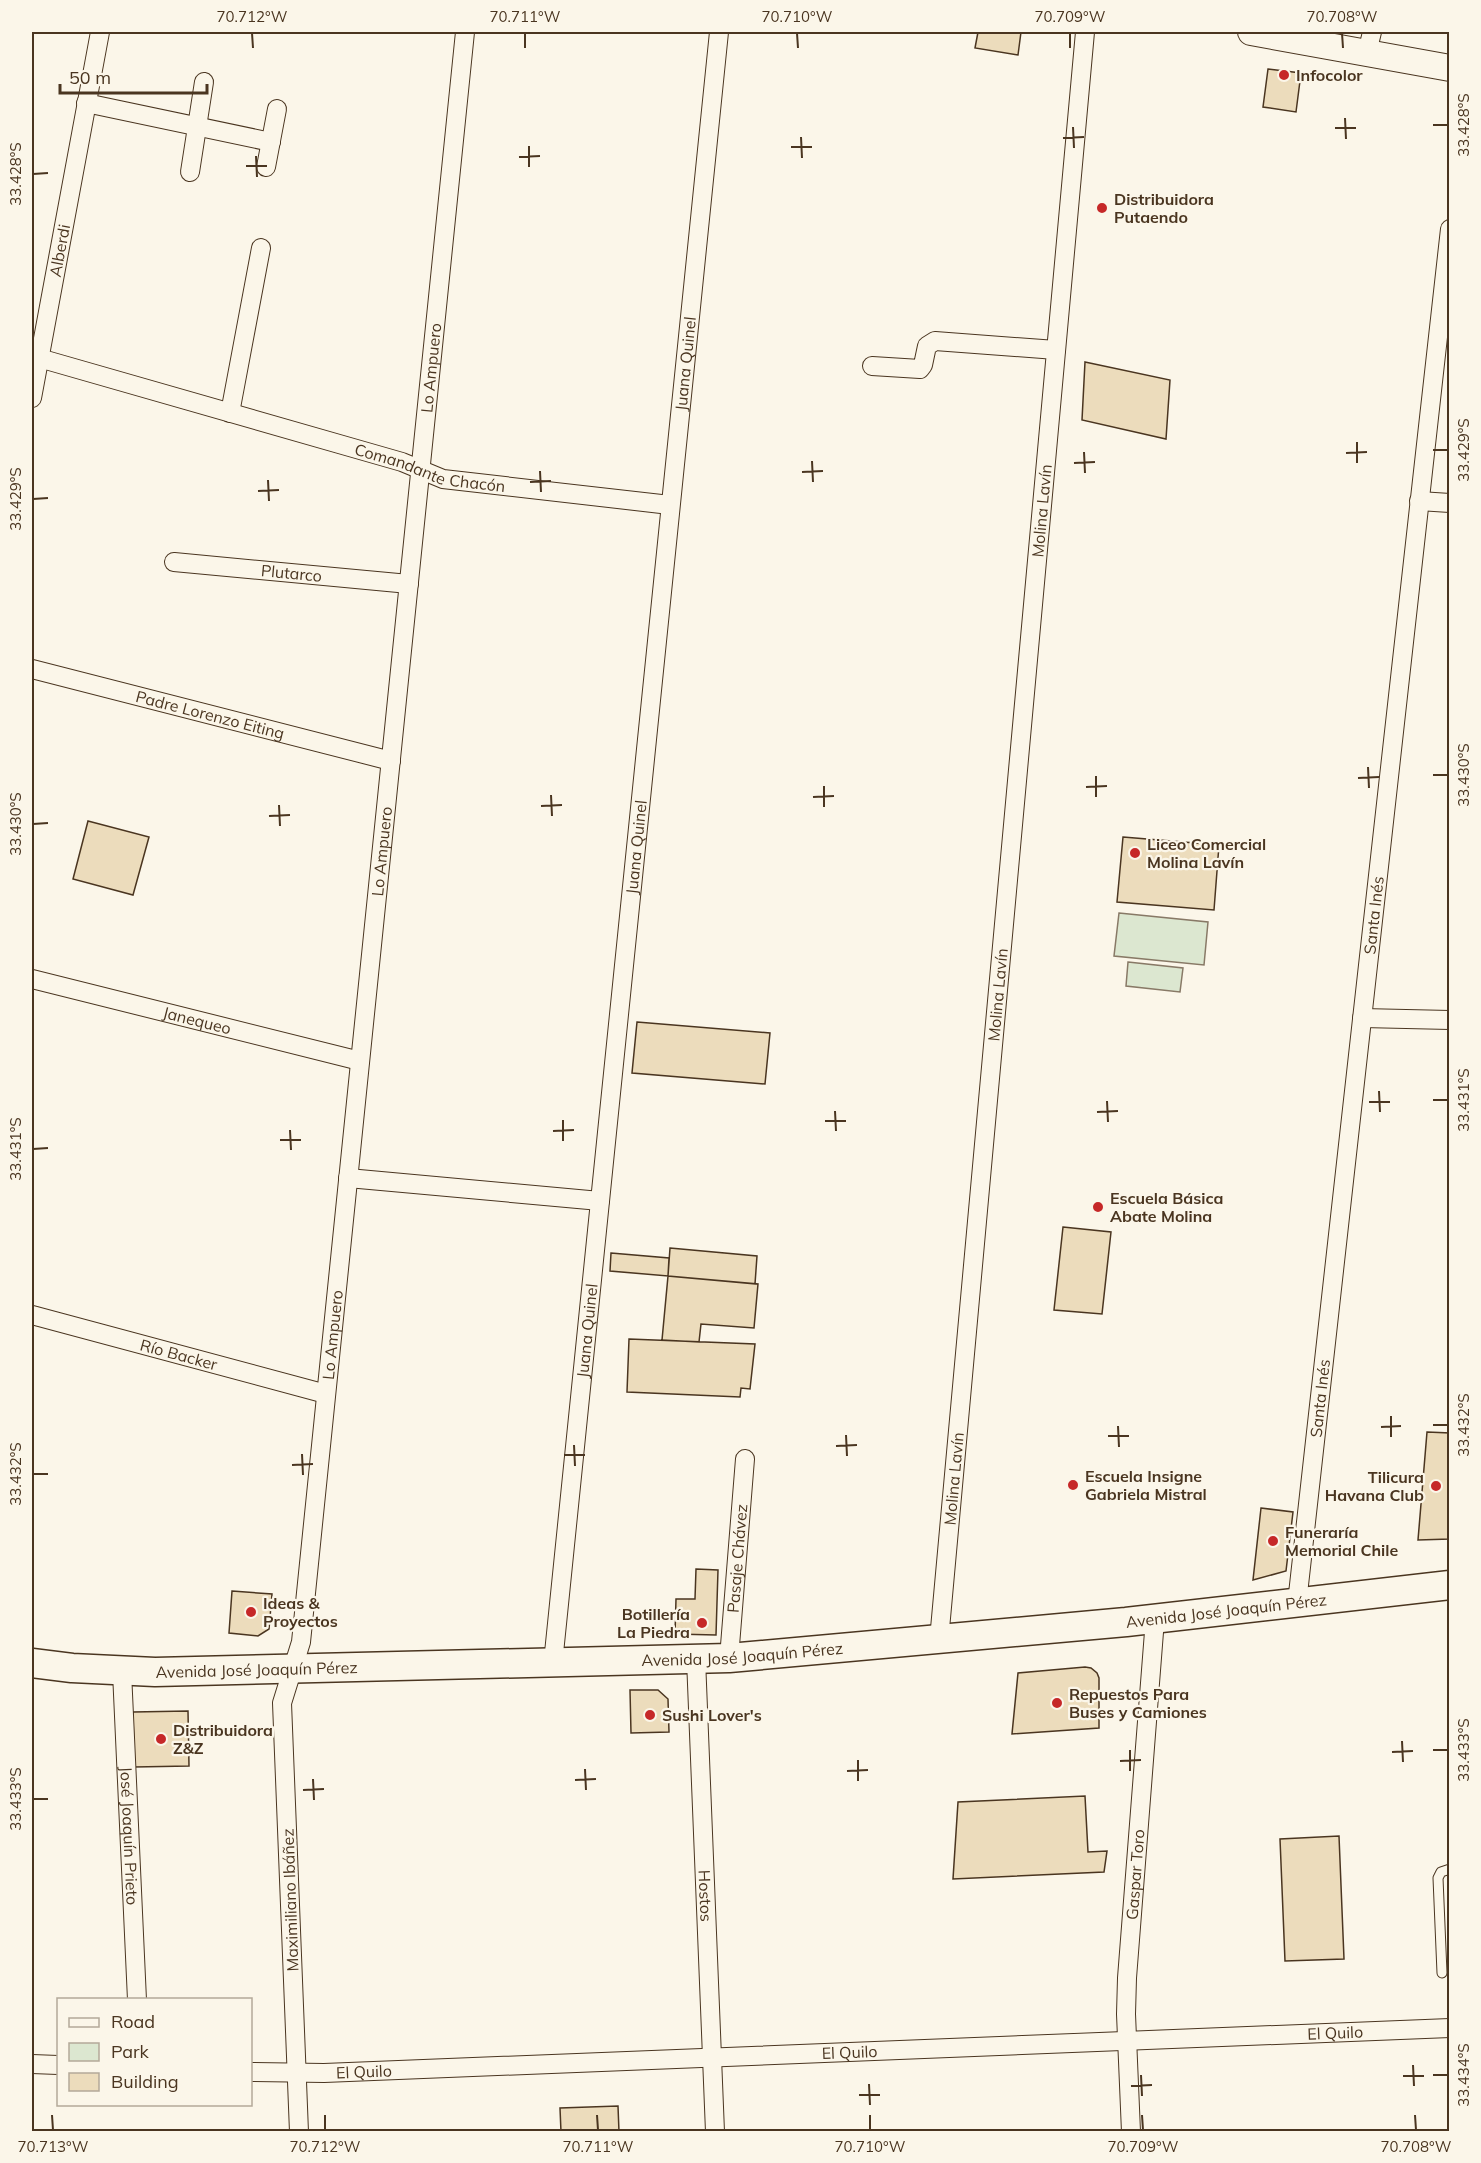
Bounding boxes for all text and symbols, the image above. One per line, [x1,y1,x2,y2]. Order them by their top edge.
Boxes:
text: 70.712°W [217,7,288,26]
text: 70.711°W [490,7,561,26]
text: 70.710°W [762,7,833,26]
text: 70.709°W [1035,7,1106,26]
text: 70.708°W [1307,7,1378,26]
scale bar [60,57,207,95]
place label: Infocolor [1296,65,1363,85]
text: 50 m [69,66,111,89]
marker: Infocolor [1277,68,1291,82]
text: 33.428°S [1454,93,1473,157]
text: 33.428°S [6,142,25,206]
place label: Distribuidora Putaendo [1114,189,1214,227]
marker: Distribuidora Putaendo [1095,201,1109,215]
street label: Alberdi [45,223,74,278]
street label: Juana Quinel [670,316,700,412]
street label: Lo Ampuero [416,322,445,414]
text: 33.429°S [1454,418,1473,482]
street label: Comandante Chacón [352,439,506,496]
street label: Molina Lavín [1027,463,1056,558]
text: 33.429°S [6,467,25,531]
street label: Plutarco [260,560,323,586]
street label: Padre Lorenzo Eiting [134,686,287,743]
text: 33.430°S [1454,743,1473,807]
text: 33.430°S [6,792,25,856]
street label: Juana Quinel [621,799,651,895]
street label: Lo Ampuero [367,805,396,897]
place label: Liceo Comercial Molina Lavín [1147,834,1266,872]
marker: Liceo Comercial Molina Lavín [1128,846,1142,860]
street label: Santa Inés [1359,875,1388,955]
street label: Molina Lavín [983,947,1012,1042]
street label: Janequeo [161,1002,233,1038]
text: 33.431°S [1454,1068,1473,1132]
text: 33.431°S [6,1117,25,1181]
place label: Escuela Básica Abate Molina [1110,1188,1223,1226]
marker: Escuela Básica Abate Molina [1091,1200,1105,1214]
street label: Juana Quinel [572,1283,602,1379]
street label: Lo Ampuero [318,1289,347,1381]
street label: Río Backer [138,1335,220,1374]
street label: Santa Inés [1306,1358,1334,1438]
text: 33.432°S [1454,1393,1473,1457]
street label: Molina Lavín [939,1431,968,1526]
text: 33.432°S [6,1442,25,1506]
place label: Escuela Insigne Gabriela Mistral [1085,1466,1207,1504]
place label: Tilicura Havana Club [1325,1467,1424,1505]
marker: Escuela Insigne Gabriela Mistral [1066,1478,1080,1492]
marker: Tilicura Havana Club [1429,1479,1443,1493]
street label: Pasaje Chávez [723,1503,751,1614]
place label: Funeraría Memorial Chile [1285,1522,1398,1560]
marker: Funeraría Memorial Chile [1266,1534,1280,1548]
street label: Avenida José Joaquín Pérez [1125,1589,1328,1632]
place label: Ideas & Proyectos [263,1593,338,1631]
place label: Botillería La Piedra [617,1604,690,1642]
marker: Ideas & Proyectos [244,1605,258,1619]
marker: Botillería La Piedra [695,1616,709,1630]
street label: Avenida José Joaquín Pérez [641,1638,844,1670]
street label: Avenida José Joaquín Pérez [155,1657,358,1682]
place label: Repuestos Para Buses y Camiones [1069,1684,1207,1722]
marker: Repuestos Para Buses y Camiones [1050,1696,1064,1710]
place label: Sushi Lover's [662,1705,762,1725]
marker: Sushi Lover's [643,1708,657,1722]
text: 33.433°S [1454,1718,1473,1782]
place label: Distribuidora Z&Z [173,1720,273,1758]
marker: Distribuidora Z&Z [154,1732,168,1746]
street label: José Joaquín Prieto [116,1766,143,1906]
text: 33.433°S [6,1767,25,1831]
street label: Maximiliano Ibáñez [278,1828,302,1972]
street label: Gaspar Toro [1122,1828,1149,1921]
street label: Hostos [694,1869,717,1922]
legend [57,1998,252,2106]
text: Road [111,2010,155,2033]
street label: El Quilo [1307,2021,1363,2044]
text: Park [111,2040,150,2063]
street label: El Quilo [821,2041,878,2063]
text: 33.434°S [1454,2043,1473,2107]
street label: El Quilo [336,2060,392,2083]
text: Building [111,2070,179,2093]
text: 70.713°W [18,2137,89,2156]
text: 70.712°W [290,2137,361,2156]
text: 70.711°W [563,2137,634,2156]
text: 70.710°W [835,2137,906,2156]
text: 70.709°W [1108,2137,1179,2156]
text: 70.708°W [1381,2137,1452,2156]

